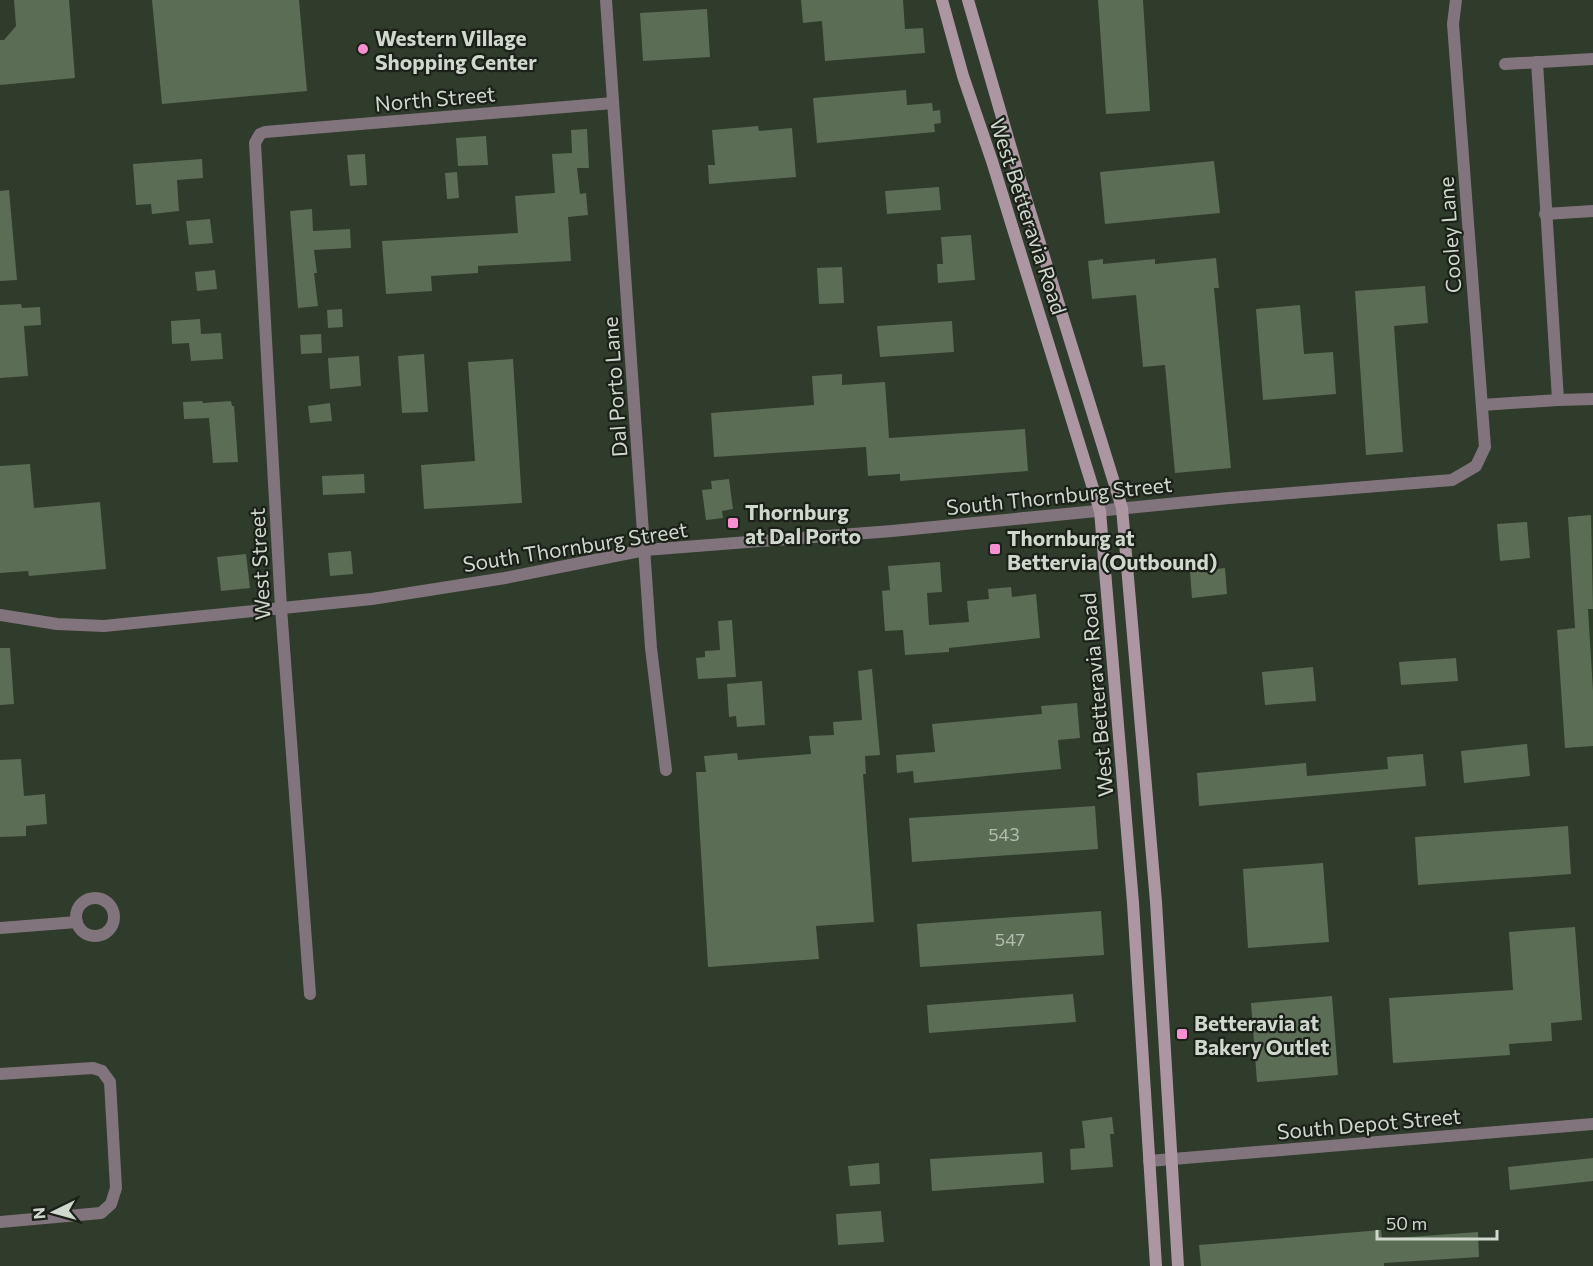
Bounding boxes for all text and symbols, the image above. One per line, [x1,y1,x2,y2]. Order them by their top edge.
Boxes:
place label: Western Village Shopping Center [375,25,537,74]
marker: Western Village Shopping Center [356,42,370,56]
street label: North Street [374,80,496,116]
street label: West Betteravia Road [985,115,1073,317]
street label: Cooley Lane [1432,176,1466,294]
street label: Dal Porto Lane [597,316,631,458]
street label: South Thornburg Street [945,471,1173,519]
place label: Thornburg at Dal Porto [745,499,861,548]
street label: West Street [244,507,274,621]
street label: South Thornburg Street [461,516,689,576]
marker: Thornburg at Dal Porto [726,516,740,530]
place label: Thornburg at Bettervia (Outbound) [1007,525,1217,574]
marker: Thornburg at Bettervia (Outbound) [988,542,1002,556]
street label: West Betteravia Road [1075,592,1117,798]
house number: 543 [988,823,1020,845]
house number: 547 [995,928,1025,950]
place label: Betteravia at Bakery Outlet [1194,1010,1329,1059]
marker: Betteravia at Bakery Outlet [1175,1027,1189,1041]
street label: South Depot Street [1276,1103,1462,1143]
north arrow [24,1182,84,1242]
scale bar [1377,1203,1497,1241]
text: N [29,1207,49,1220]
text: 50 m [1386,1212,1427,1234]

